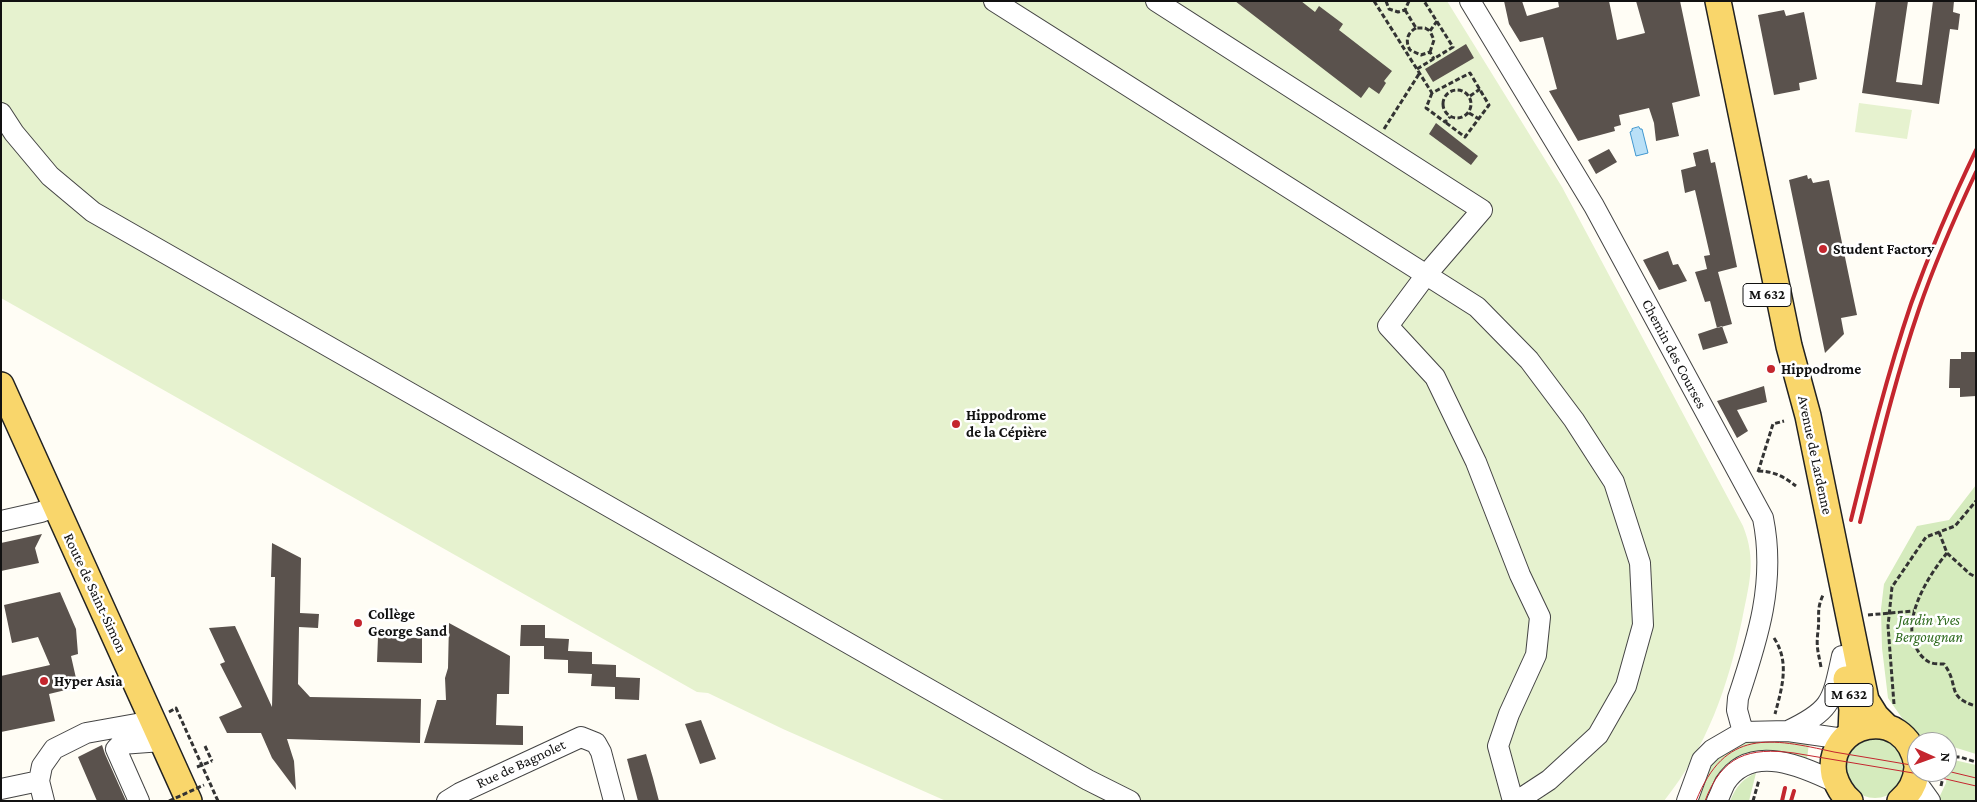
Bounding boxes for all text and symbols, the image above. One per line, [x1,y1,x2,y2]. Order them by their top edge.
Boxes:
place label: Student Factory [1833,240,1934,258]
marker: Student Factory [1817,243,1829,255]
road number: M 632 [1743,284,1791,306]
street label: Chemin des Courses [1638,296,1710,412]
place label: Hippodrome [1781,360,1861,378]
marker: Hippodrome [1765,363,1777,375]
street label: Avenue de Lardenne [1794,394,1836,516]
place label: Hippodrome de la Cépière [966,406,1047,441]
marker: Hippodrome de la Cépière [950,418,962,430]
street label: Route de Saint-Simon [59,530,131,656]
place label: Collège George Sand [368,605,447,640]
park label: Jardin Yves Bergougnan [1895,611,1963,646]
marker: Collège George Sand [352,617,364,629]
place label: Hyper Asia [54,672,122,690]
marker: Hyper Asia [38,675,50,687]
road number: M 632 [1825,684,1873,706]
north arrow [1907,732,1957,782]
street label: Rue de Bagnolet [474,736,568,792]
text: N [1938,752,1954,763]

